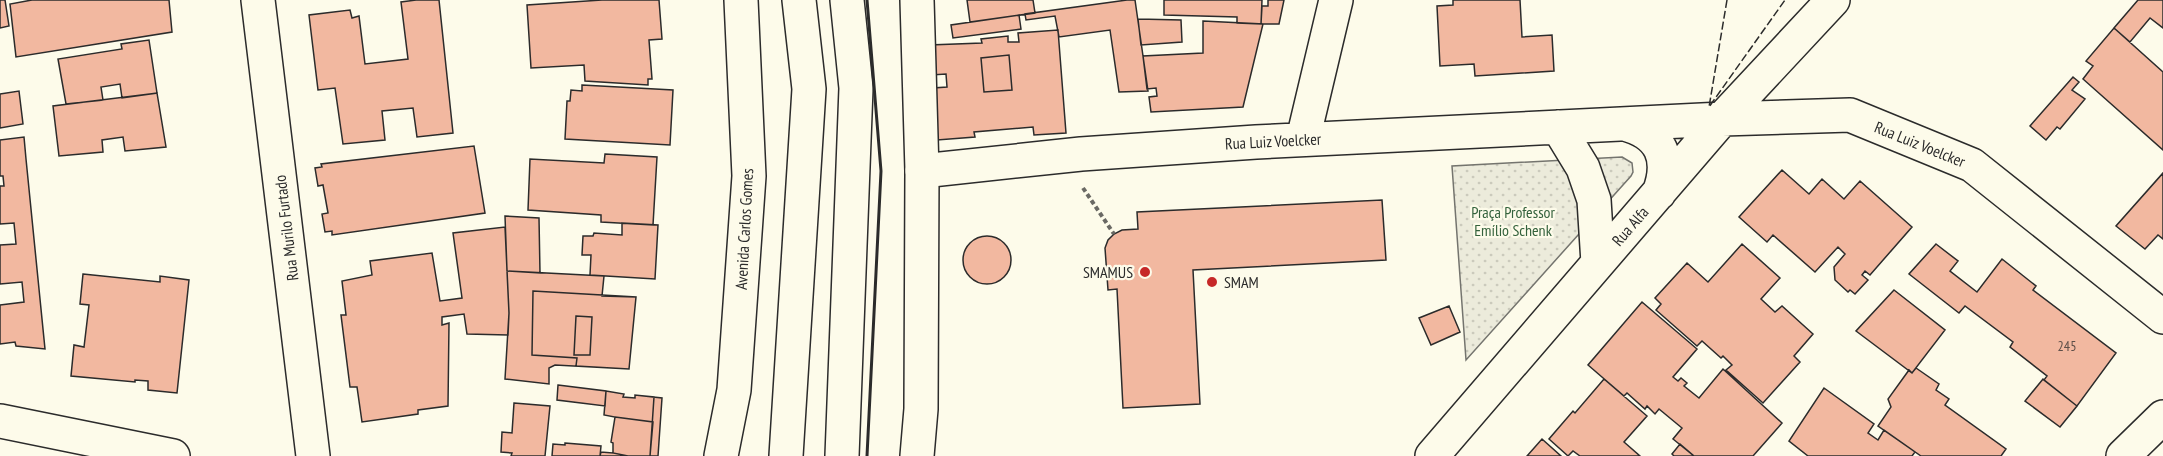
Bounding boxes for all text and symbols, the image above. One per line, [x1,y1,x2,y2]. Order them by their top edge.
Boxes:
street label: Rua Luiz Voelcker [1872,117,1969,172]
street label: Rua Luiz Voelcker [1224,128,1322,154]
street label: Avenida Carlos Gomes [731,168,757,290]
street label: Rua Murilo Furtado [270,174,302,282]
park label: Praça Professor Emílio Schenk [1471,202,1555,240]
street label: Rua Alfa [1607,202,1653,250]
place label: SMAMUS [1083,262,1133,282]
marker: SMAMUS [1138,265,1152,279]
place label: SMAM [1224,272,1259,292]
marker: SMAM [1205,275,1219,289]
house number: 245 [2058,337,2076,355]

